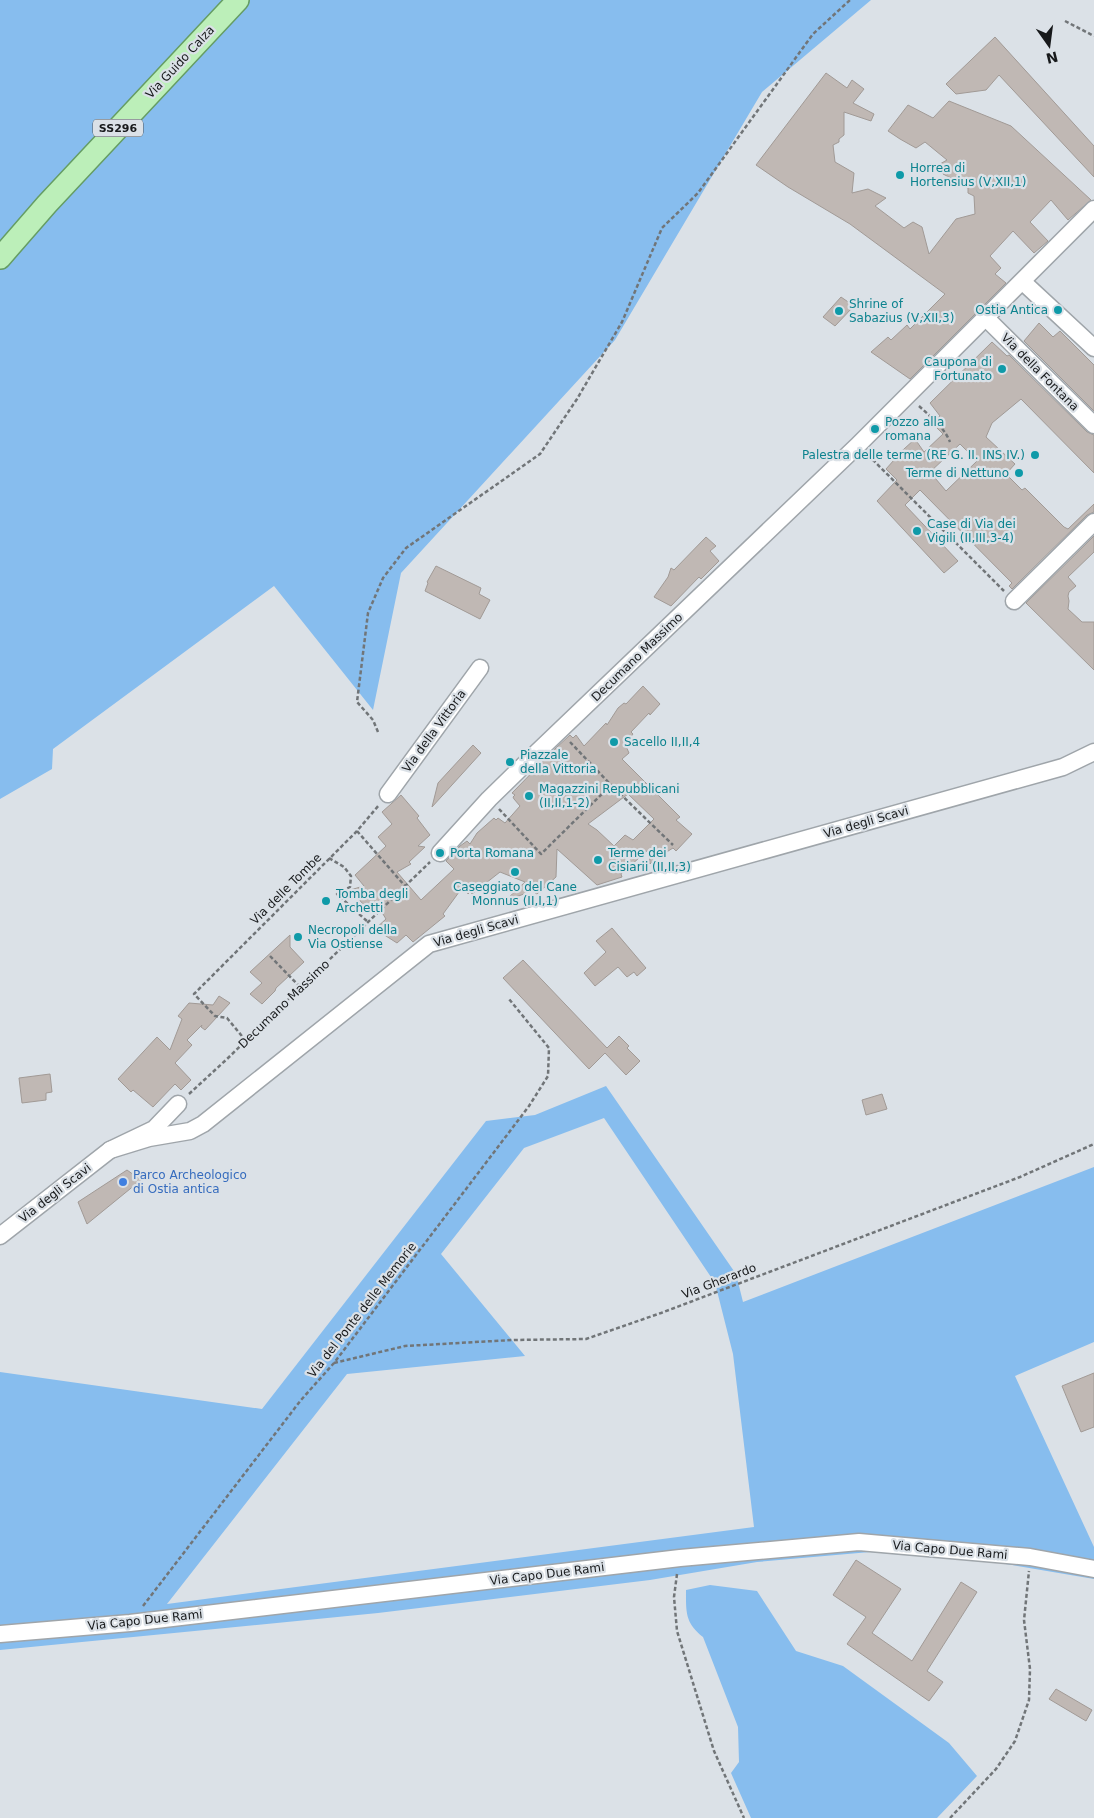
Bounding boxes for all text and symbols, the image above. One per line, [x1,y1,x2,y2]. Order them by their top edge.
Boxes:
north arrow [1024,20,1074,70]
street label: Via Guido Calza [143,23,217,101]
text: N [1045,48,1060,67]
road number: SS296 [93,120,143,136]
place label: Horrea di Hortensius (V,XII,1) [910,161,1026,189]
marker: Horrea di Hortensius (V,XII,1) [894,169,906,181]
place label: Shrine of Sabazius (V,XII,3) [849,297,954,325]
place label: Ostia Antica [975,303,1048,317]
marker: Ostia Antica [1052,304,1064,316]
marker: Shrine of Sabazius (V,XII,3) [833,305,845,317]
street label: Via della Fontana [998,330,1082,414]
place label: Caupona di Fortunato [924,355,992,383]
marker: Caupona di Fortunato [996,363,1008,375]
place label: Pozzo alla romana [885,415,944,443]
marker: Pozzo alla romana [869,423,881,435]
place label: Palestra delle terme (RE G. II. INS IV.) [802,448,1025,462]
marker: Palestra delle terme (RE G. II. INS IV.) [1029,449,1041,461]
place label: Terme di Nettuno [905,466,1009,480]
marker: Terme di Nettuno [1013,467,1025,479]
place label: Case di Via dei Vigili (II,III,3-4) [927,517,1016,545]
marker: Case di Via dei Vigili (II,III,3-4) [911,525,923,537]
street label: Decumano Massimo [589,610,685,704]
street label: Via della Vittoria [399,687,469,775]
place label: Sacello II,II,4 [624,735,700,749]
marker: Sacello II,II,4 [608,736,620,748]
place label: Piazzale della Vittoria [520,748,597,776]
marker: Piazzale della Vittoria [504,756,516,768]
place label: Magazzini Repubblicani (II,II,1-2) [539,782,680,810]
marker: Magazzini Repubblicani (II,II,1-2) [523,790,535,802]
street label: Via degli Scavi [822,803,910,841]
place label: Porta Romana [450,846,534,860]
place label: Terme dei Cisiarii (II,II,3) [607,846,691,874]
marker: Porta Romana [434,847,446,859]
street label: Via delle Tombe [248,851,324,927]
marker: Terme dei Cisiarii (II,II,3) [592,854,604,866]
marker: Caseggiato del Cane Monnus (II,I,1) [509,866,521,878]
place label: Caseggiato del Cane Monnus (II,I,1) [453,880,577,908]
place label: Tomba degli Archetti [335,887,408,915]
marker: Tomba degli Archetti [320,895,332,907]
street label: Via degli Scavi [432,912,520,950]
place label: Necropoli della Via Ostiense [308,923,397,951]
marker: Necropoli della Via Ostiense [292,931,304,943]
street label: Decumano Massimo [236,957,332,1051]
street label: Via degli Scavi [16,1161,94,1225]
place label: Parco Archeologico di Ostia antica [133,1168,247,1196]
marker: Parco Archeologico di Ostia antica [117,1176,129,1188]
street label: Via del Ponte delle Memorie [305,1240,419,1380]
street label: Via Gherardo [680,1260,758,1302]
street label: Via Capo Due Rami [892,1538,1008,1562]
street label: Via Capo Due Rami [489,1560,605,1588]
street label: Via Capo Due Rami [87,1607,203,1633]

